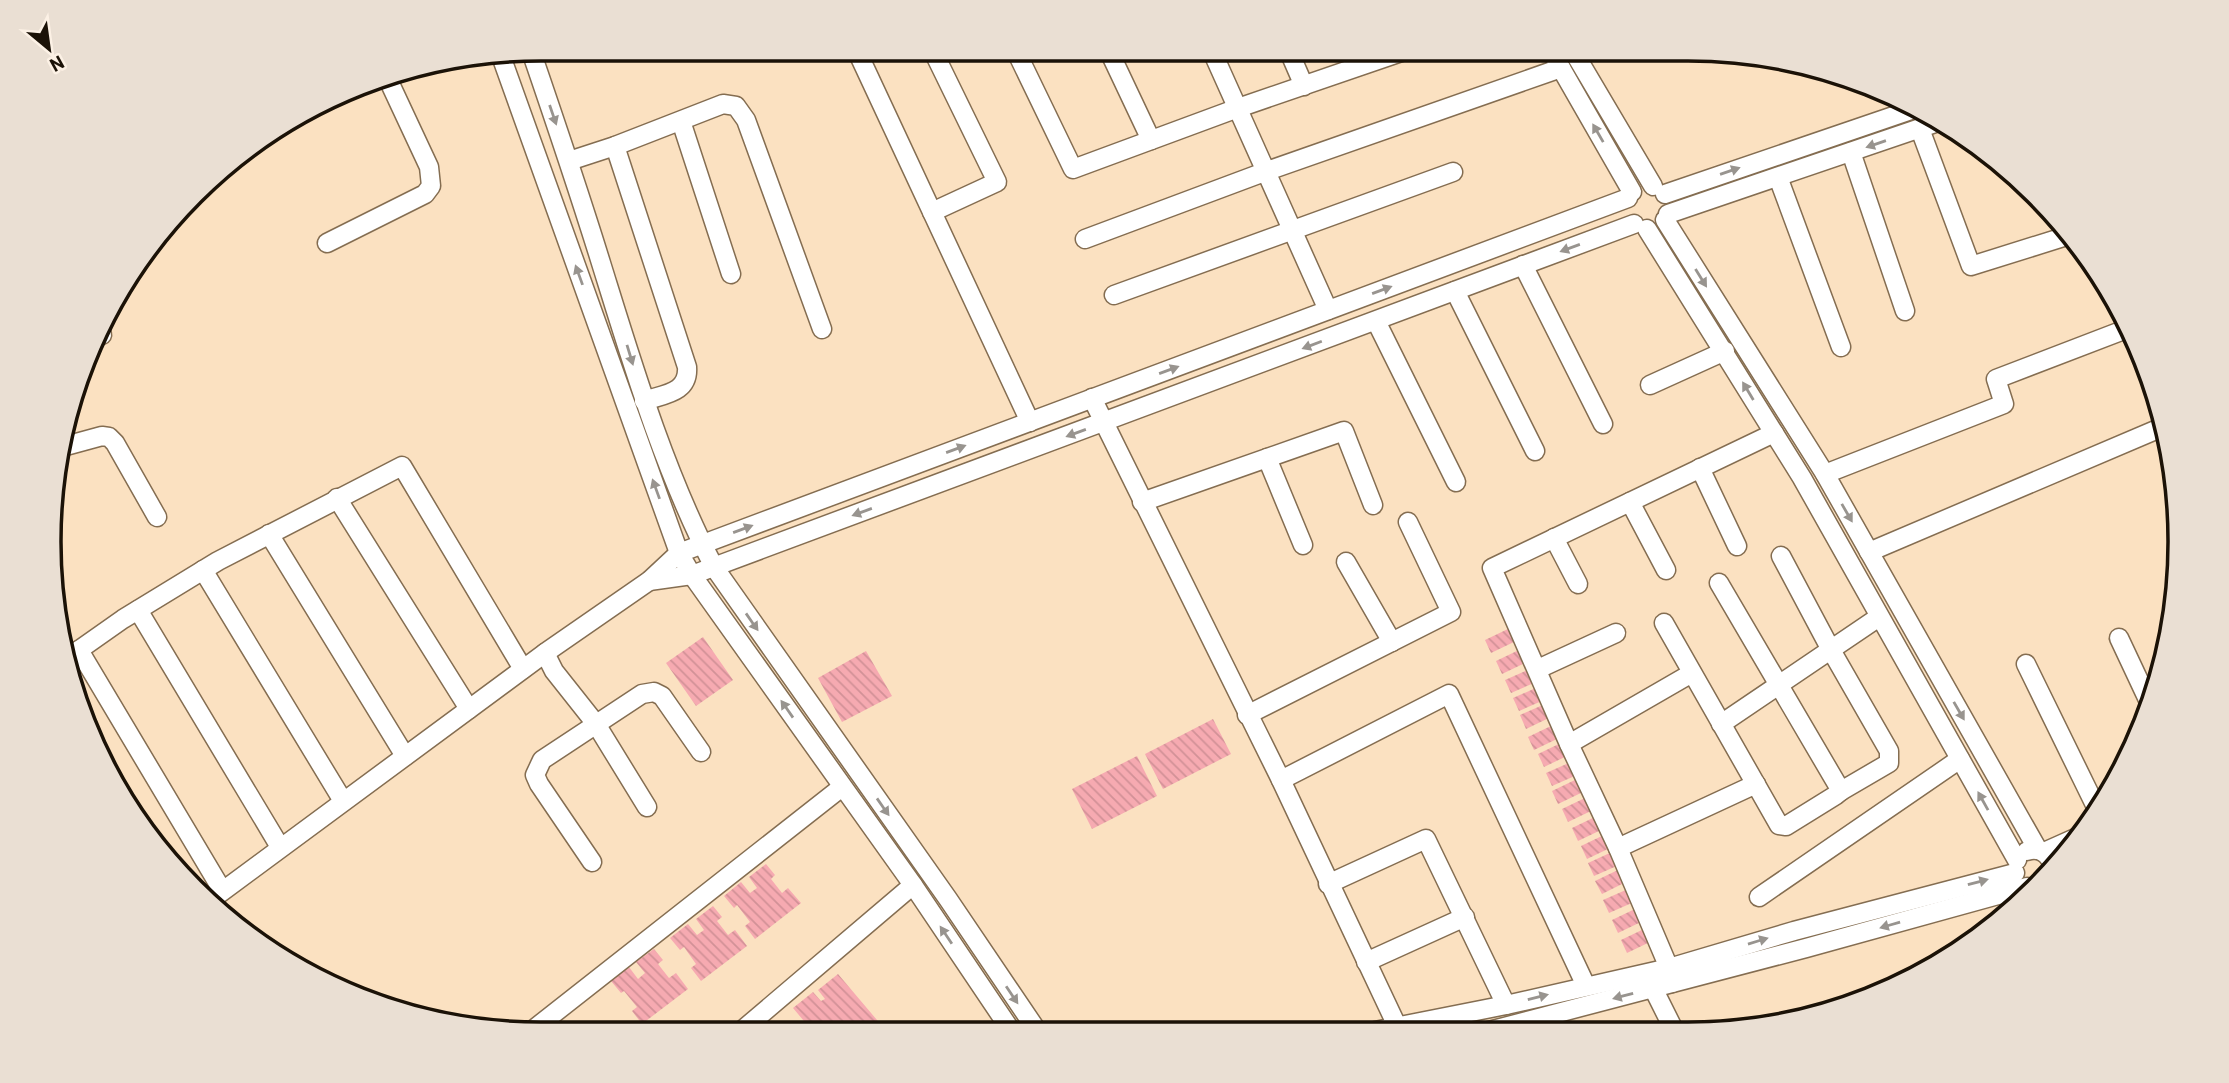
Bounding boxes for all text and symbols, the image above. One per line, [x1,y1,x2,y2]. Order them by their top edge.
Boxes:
north arrow [14,14,84,84]
text: N [46,51,69,77]
one-way arrow [548,105,559,126]
one-way arrow [1592,123,1604,142]
one-way arrow [1866,139,1887,150]
one-way arrow [1719,165,1740,176]
one-way arrow [1560,242,1581,253]
one-way arrow [573,264,584,285]
one-way arrow [1695,268,1708,288]
one-way arrow [1372,284,1393,295]
one-way arrow [1301,340,1322,351]
one-way arrow [625,345,635,366]
one-way arrow [1159,364,1180,375]
one-way arrow [1742,381,1755,400]
one-way arrow [1065,428,1086,439]
one-way arrow [945,443,966,454]
one-way arrow [650,478,661,499]
one-way arrow [1841,503,1853,523]
one-way arrow [852,507,873,518]
one-way arrow [732,523,753,534]
one-way arrow [745,613,759,631]
one-way arrow [780,700,794,718]
one-way arrow [1953,701,1965,721]
one-way arrow [1977,791,1989,810]
one-way arrow [876,798,890,816]
one-way arrow [1967,876,1989,887]
one-way arrow [1879,920,1901,931]
one-way arrow [940,925,953,945]
one-way arrow [1748,936,1769,946]
one-way arrow [1005,986,1019,1004]
one-way arrow [1612,991,1634,1002]
one-way arrow [1527,992,1549,1003]

